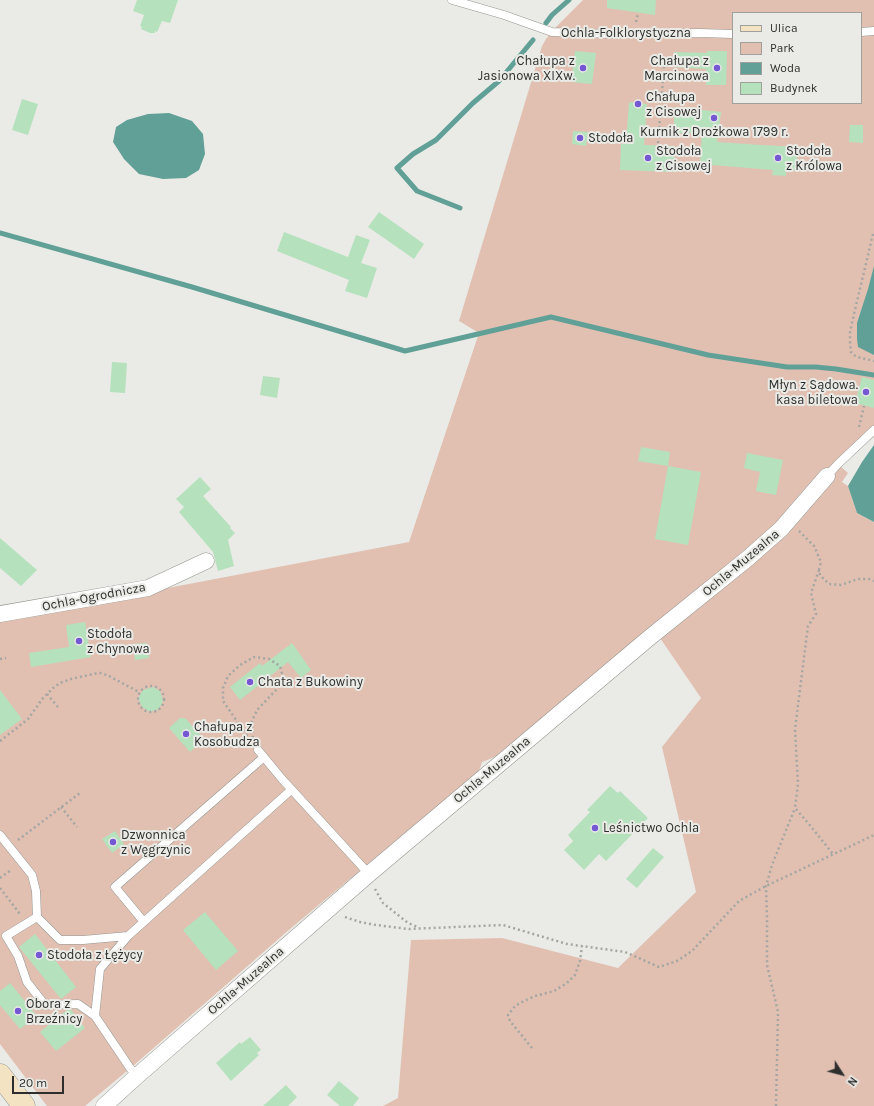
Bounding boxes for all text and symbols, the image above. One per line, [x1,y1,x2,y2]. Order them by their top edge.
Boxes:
legend [732,12,862,104]
text: Ulica [770,21,798,35]
street label: Ochla-Folklorystyczna [561,25,691,41]
text: Park [770,41,794,55]
place label: Chałupa z Jasionowa XIXw. [478,53,575,84]
place label: Chałupa z Marcinowa [644,53,709,84]
text: Woda [770,61,801,75]
marker: Chałupa z Jasionowa XIXw. [578,63,588,73]
marker: Chałupa z Marcinowa [712,63,722,73]
text: Budynek [770,81,818,95]
place label: Chałupa z Cisowej [646,89,701,120]
marker: Chałupa z Cisowej [633,99,643,109]
marker: Kurnik z Drożkowa 1799 r. [709,113,719,123]
place label: Kurnik z Drożkowa 1799 r. [640,124,788,140]
place label: Stodoła [588,130,633,146]
marker: Stodoła [575,133,585,143]
place label: Stodoła z Cisowej [656,143,711,174]
place label: Stodoła z Królowa [786,143,842,174]
marker: Stodoła z Cisowej [643,153,653,163]
marker: Stodoła z Królowa [773,153,783,163]
place label: Młyn z Sądowa. kasa biletowa [768,377,858,408]
marker: Młyn z Sądowa. kasa biletowa [861,387,871,397]
street label: Ochla-Muzealna [699,526,783,600]
street label: Ochla-Ogrodnicza [41,579,147,615]
place label: Stodoła z Chynowa [87,626,150,657]
marker: Stodoła z Chynowa [74,636,84,646]
place label: Chata z Bukowiny [258,674,363,690]
marker: Chata z Bukowiny [245,677,255,687]
place label: Chałupa z Kosobudza [194,719,260,750]
marker: Chałupa z Kosobudza [181,729,191,739]
street label: Ochla-Muzealna [450,733,534,807]
place label: Leśnictwo Ochla [603,820,699,836]
marker: Leśnictwo Ochla [590,823,600,833]
place label: Dzwonnica z Węgrzynic [121,827,191,858]
marker: Dzwonnica z Węgrzynic [108,837,118,847]
street label: Ochla-Muzealna [205,944,287,1018]
place label: Stodoła z Łężycy [47,947,143,963]
marker: Stodoła z Łężycy [34,950,44,960]
place label: Obora z Brzeźnicy [26,996,82,1027]
marker: Obora z Brzeźnicy [13,1006,23,1016]
north arrow [822,1054,862,1094]
scale bar [14,1068,66,1094]
text: N [845,1074,860,1088]
text: 20 m [19,1076,47,1090]

